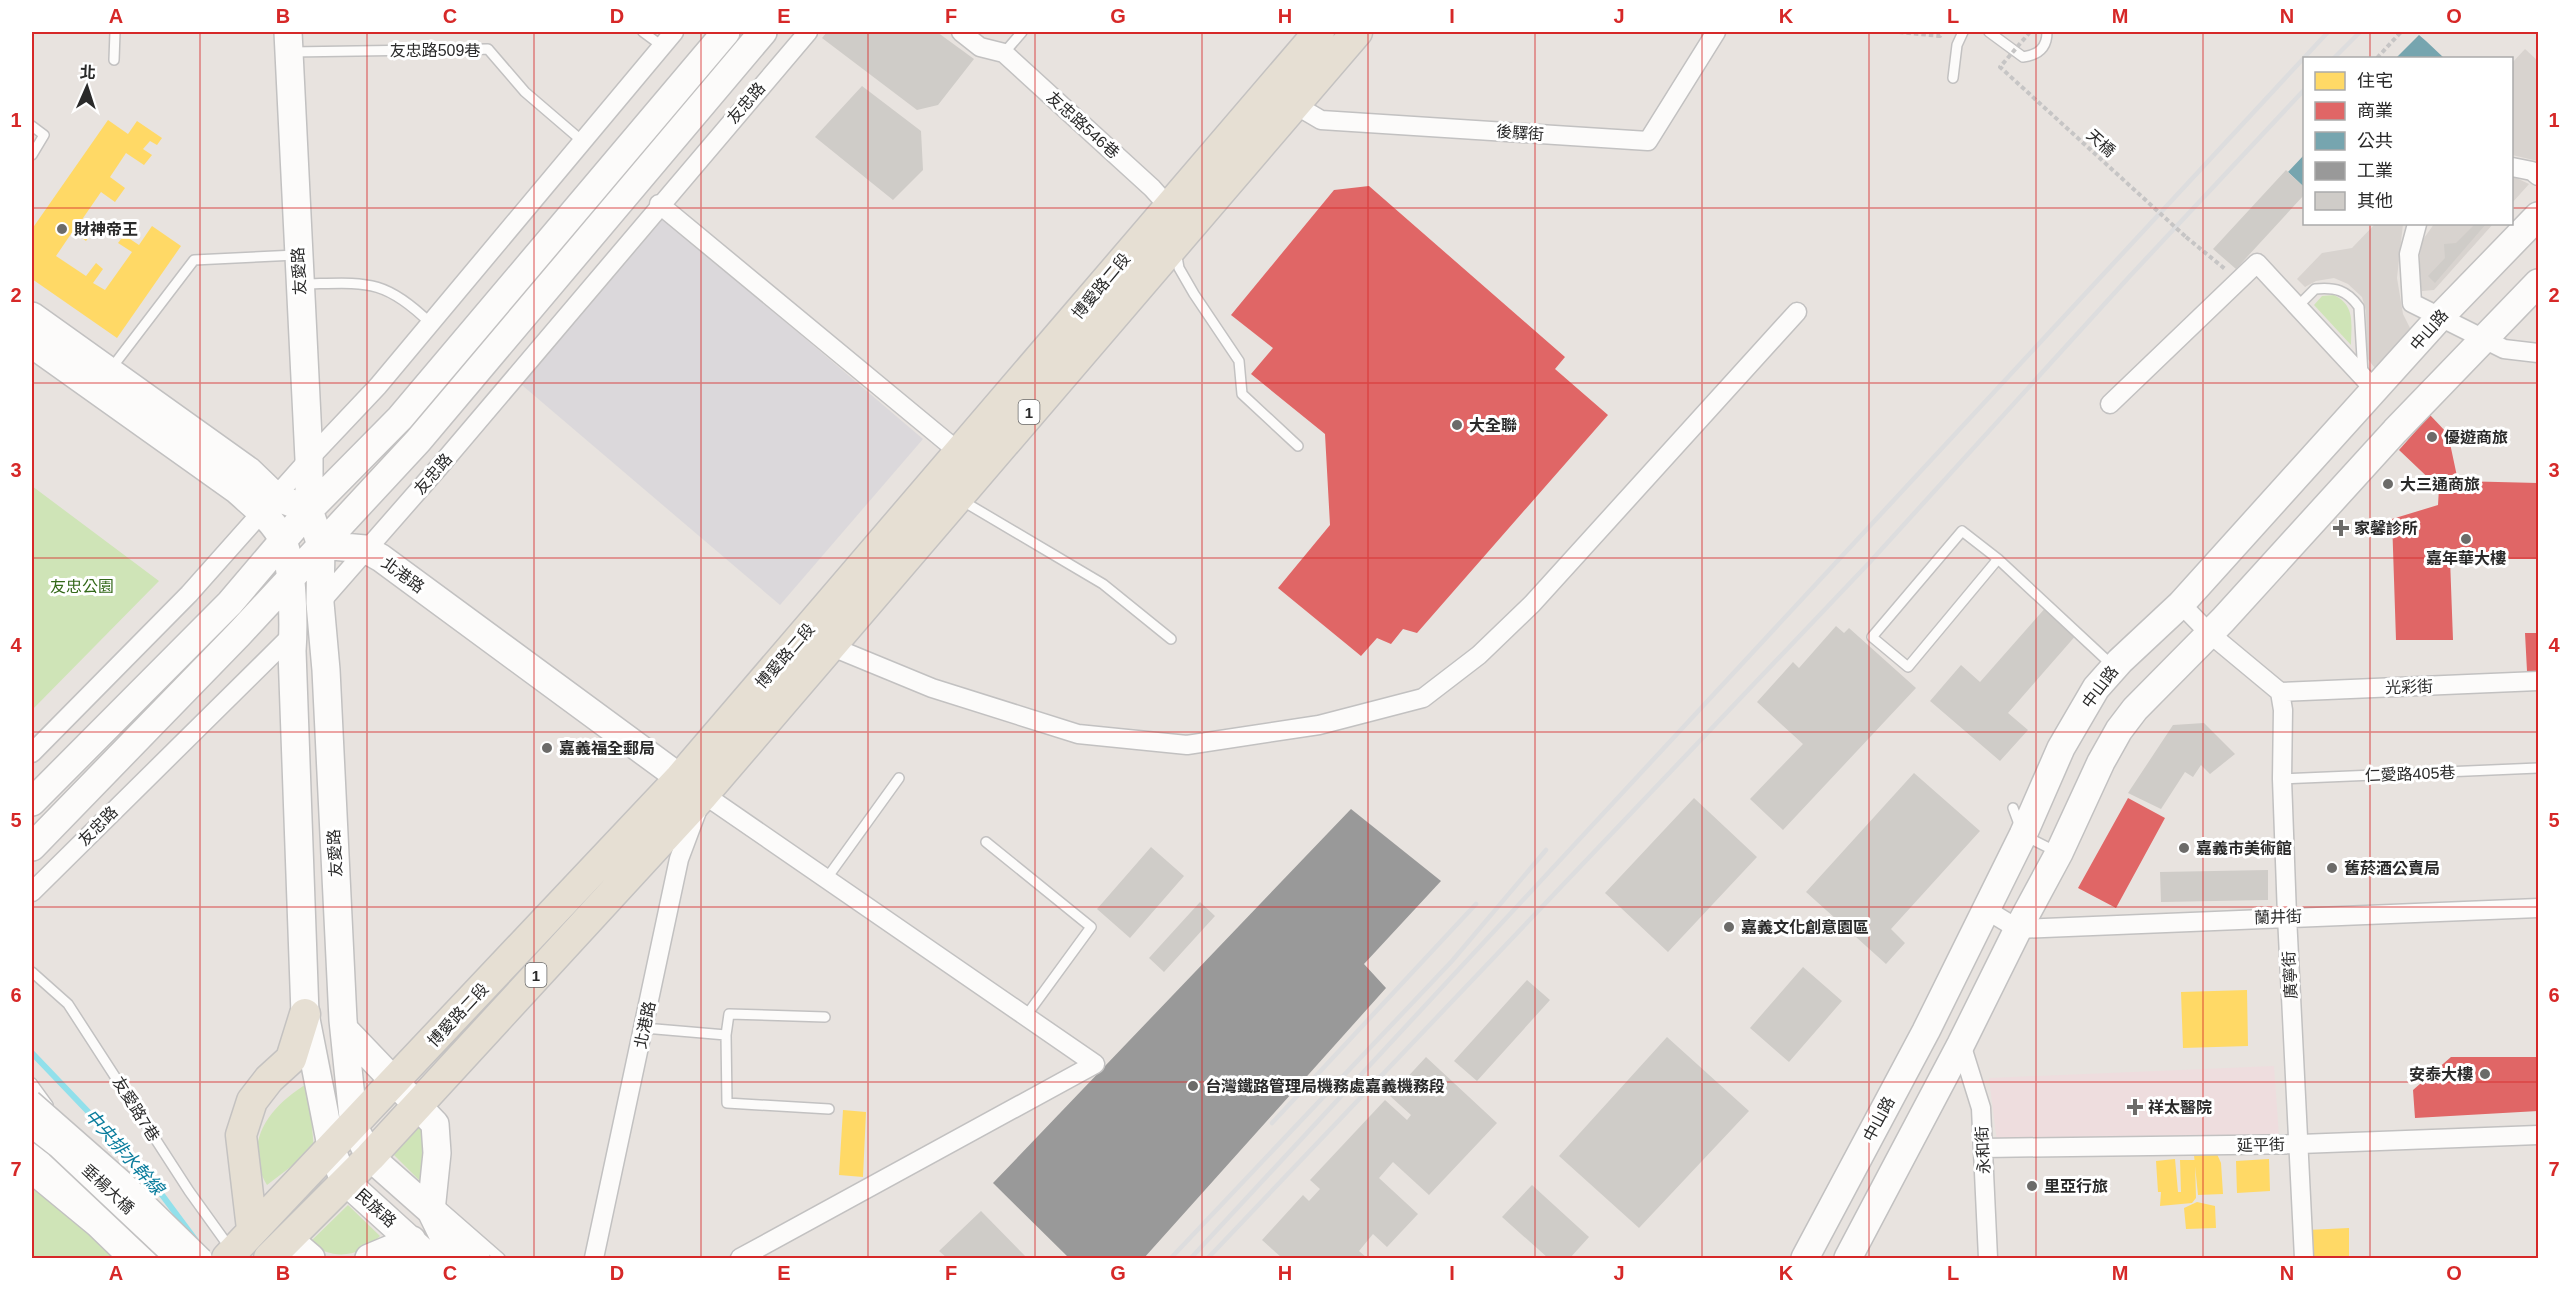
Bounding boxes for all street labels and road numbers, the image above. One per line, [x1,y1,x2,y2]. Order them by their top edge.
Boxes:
street label: 友忠路509巷 [390,42,480,59]
street label: 友忠路 [724,79,768,127]
street label: 友忠路546巷 [1044,88,1122,162]
street label: 後驛街 [1495,123,1545,143]
street label: 天橋 [2083,126,2119,160]
street label: 友愛路 [289,247,309,295]
street label: 博愛路二段 [1069,250,1133,322]
street label: 中山路 [2407,306,2451,354]
road number: 1 [1018,400,1040,424]
street label: 友忠路 [411,450,455,498]
street label: 北港路 [379,554,427,596]
street label: 博愛路二段 [752,620,818,692]
street label: 中山路 [2079,663,2121,711]
street label: 光彩街 [2385,678,2433,696]
street label: 仁愛路405巷 [2364,764,2456,784]
street label: 友忠路 [75,803,121,849]
street label: 友愛路 [325,829,345,877]
street label: 蘭井街 [2254,908,2302,926]
street label: 廣寧街 [2280,951,2300,999]
road number: 1 [526,963,546,987]
street label: 博愛路二段 [424,980,492,1050]
street label: 北港路 [632,1000,658,1050]
street label: 友愛路7巷 [109,1074,163,1144]
street label: 中山路 [1860,1094,1898,1144]
street label: 永和街 [1973,1126,1993,1174]
street label: 延平街 [2237,1136,2285,1154]
street label: 垂楊大橋 [79,1161,137,1217]
street label: 民族路 [352,1186,400,1230]

